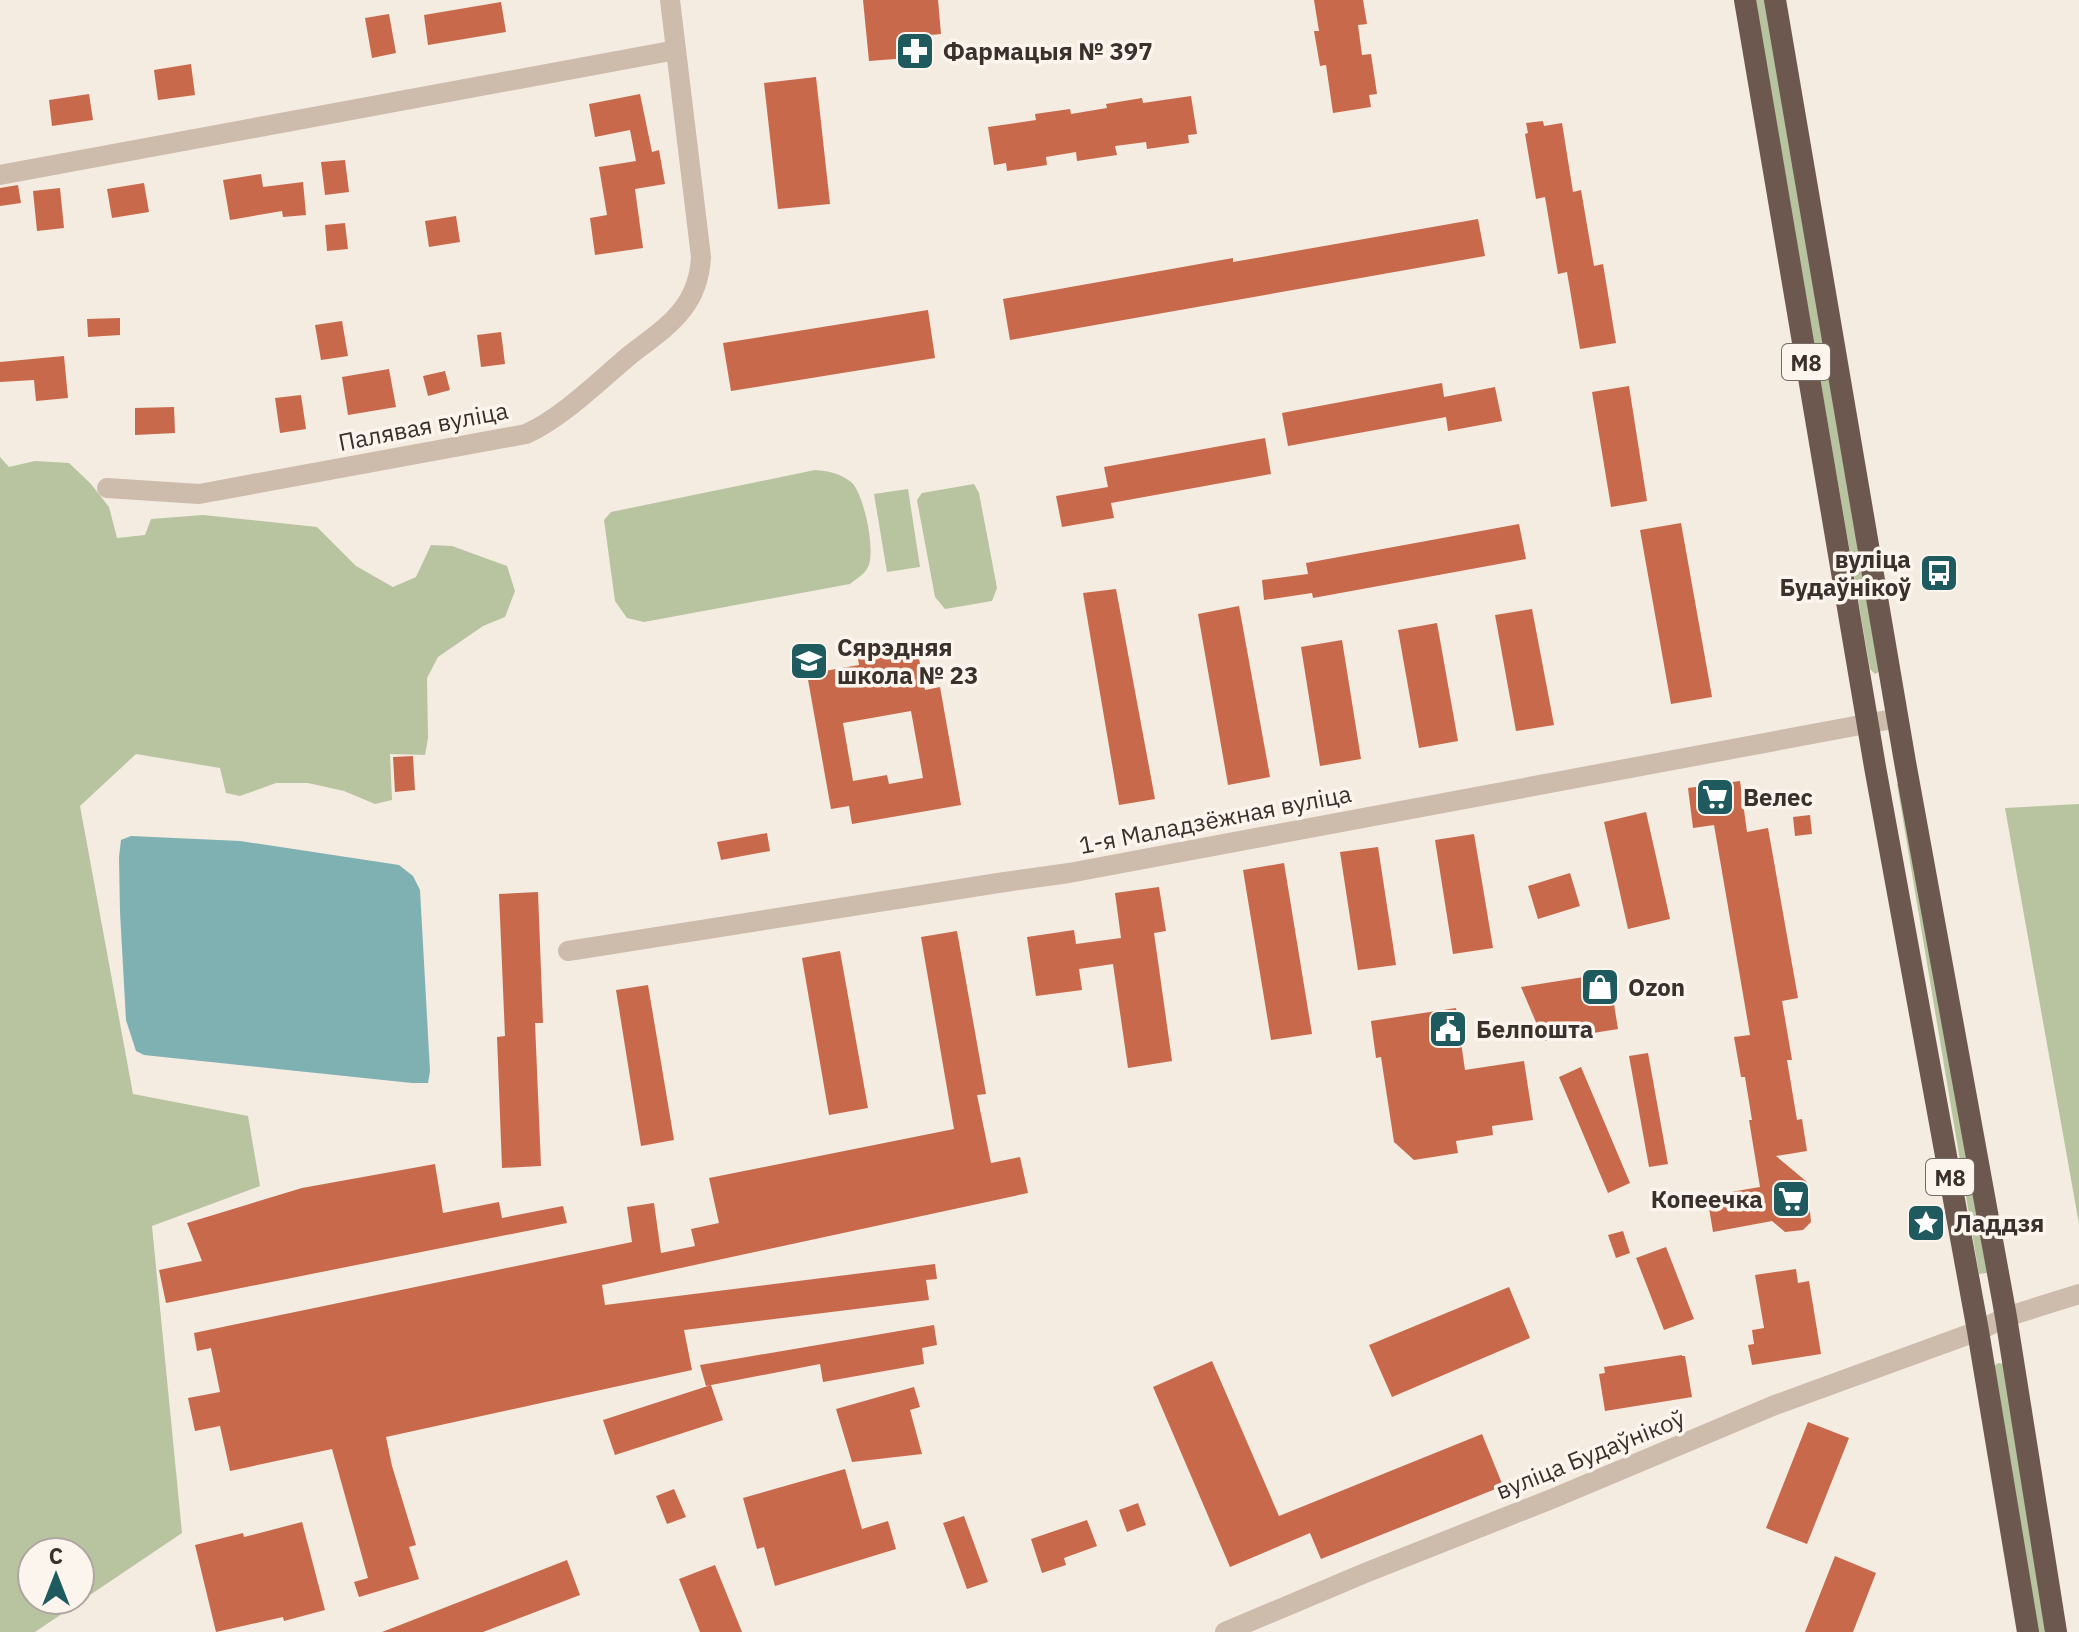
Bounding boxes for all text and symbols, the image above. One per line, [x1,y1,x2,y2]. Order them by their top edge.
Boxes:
pharmacy icon: Фармацыя № 397 [894,30,936,72]
place label: Фармацыя № 397 [943,35,1153,67]
road number: М8 [1782,344,1830,380]
street label: Палявая вуліца [335,394,511,458]
place label: вуліца Будаўнікоў [1780,543,1911,603]
bus stop icon: вуліца Будаўнікоў [1918,552,1960,594]
place label: Сярэдняя школа № 23 [837,631,978,691]
school or university icon: Сярэдняя школа № 23 [788,640,830,682]
supermarket icon: Велес [1694,776,1736,818]
street label: 1-я Маладзёжная вуліца [1076,777,1354,861]
place label: Велес [1743,781,1813,813]
shop icon: Ozon [1579,966,1621,1008]
place label: Ozon [1628,971,1685,1003]
public building icon: Белпошта [1427,1008,1469,1050]
place label: Белпошта [1476,1013,1593,1045]
road number: М8 [1926,1159,1974,1195]
supermarket icon: Копеечка [1770,1178,1812,1220]
place label: Копеечка [1651,1183,1763,1215]
place icon: Ладдзя [1905,1202,1947,1244]
place label: Ладдзя [1954,1207,2044,1239]
street label: вуліца Будаўнікоў [1491,1402,1689,1506]
north arrow [16,1536,96,1616]
text: С [49,1541,63,1570]

